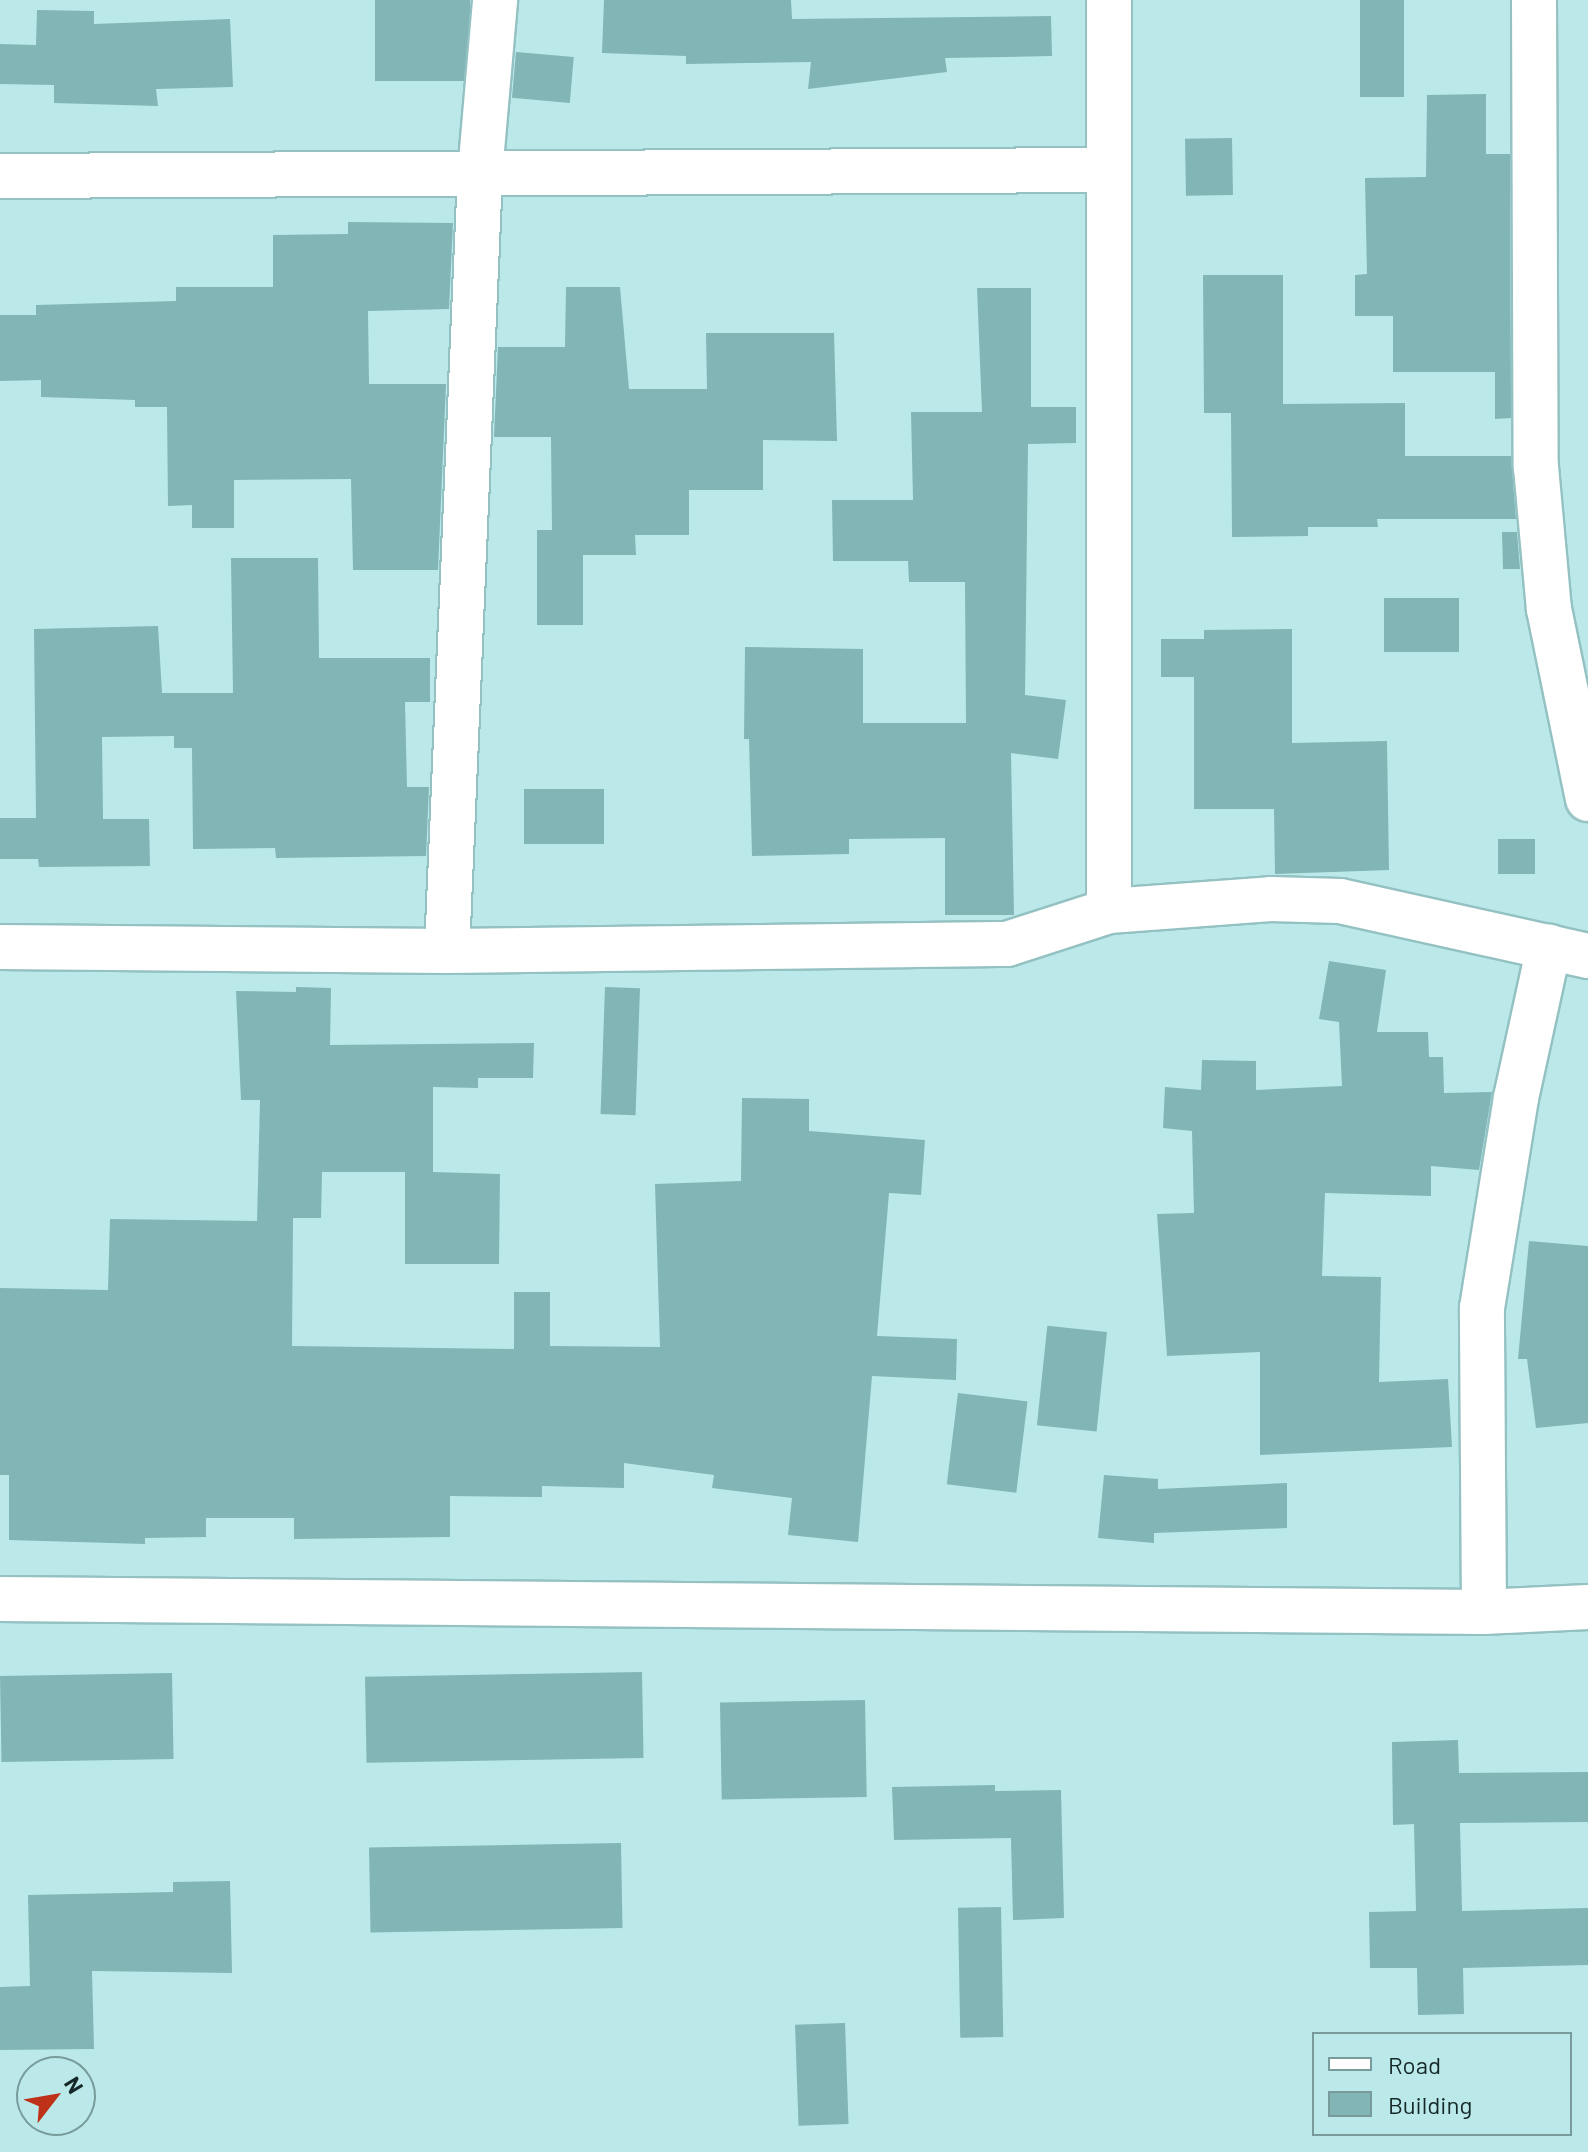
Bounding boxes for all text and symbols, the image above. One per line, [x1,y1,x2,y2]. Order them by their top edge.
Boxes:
legend [1312,2032,1572,2136]
text: Road [1388,2050,1441,2079]
north arrow [16,2056,96,2136]
text: N [60,2072,90,2098]
text: Building [1388,2090,1472,2119]

